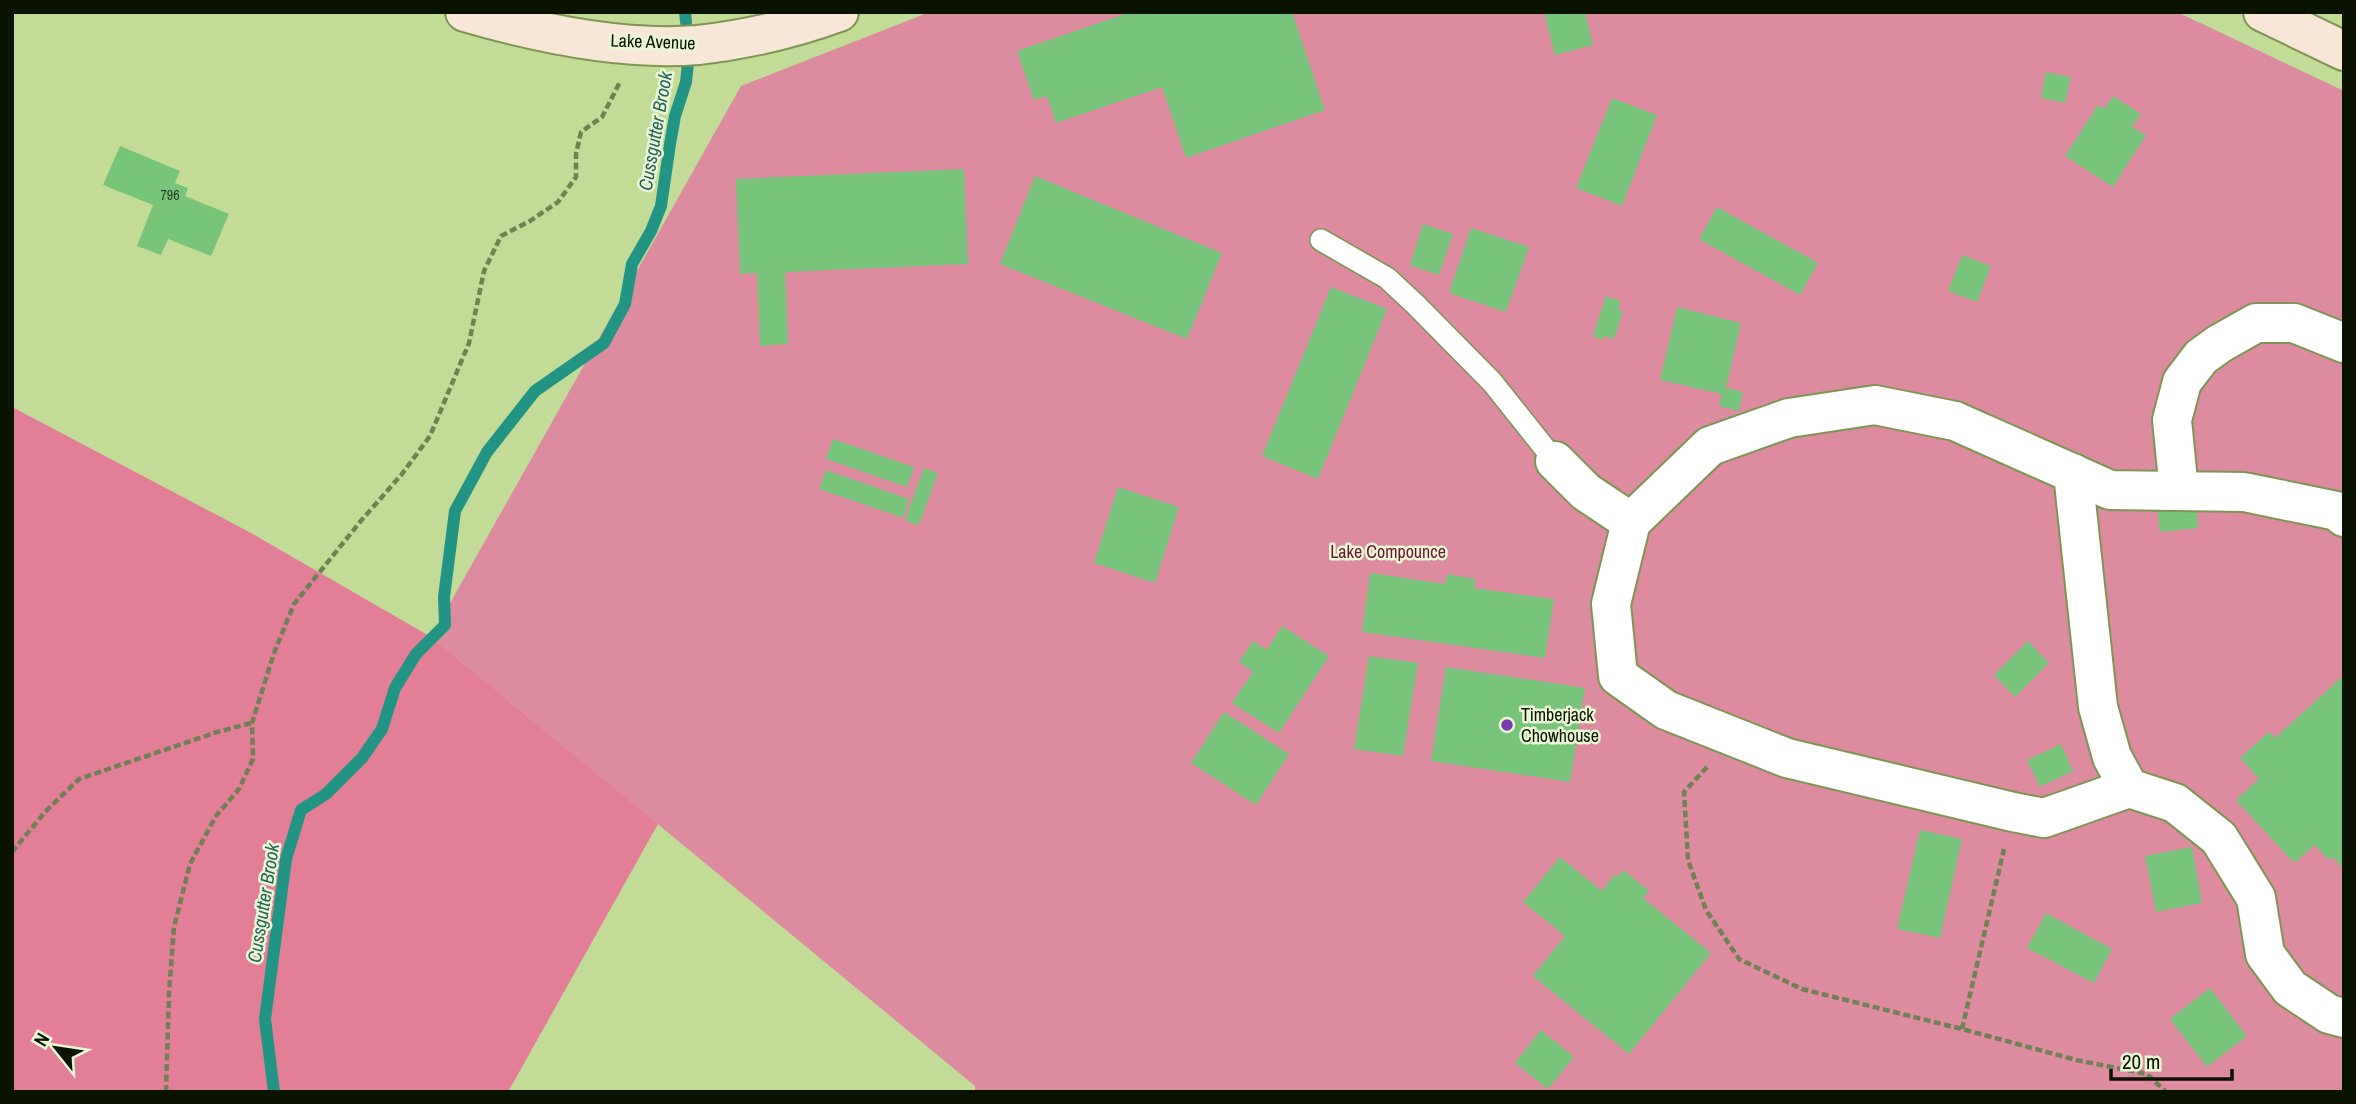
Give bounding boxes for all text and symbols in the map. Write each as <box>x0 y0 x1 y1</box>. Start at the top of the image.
street label: Lake Avenue <box>610 28 696 55</box>
water label: Cussgutter Brook <box>632 68 678 193</box>
house number: 796 <box>160 186 180 204</box>
park label: Lake Compounce <box>1330 539 1446 564</box>
place label: Timberjack Chowhouse <box>1521 702 1599 748</box>
marker: Timberjack Chowhouse <box>1499 717 1515 733</box>
water label: Cussgutter Brook <box>241 840 285 964</box>
north arrow <box>21 1013 91 1083</box>
text: N <box>27 1028 55 1051</box>
scale bar <box>2111 1038 2232 1082</box>
text: 20 m <box>2122 1047 2160 1076</box>

